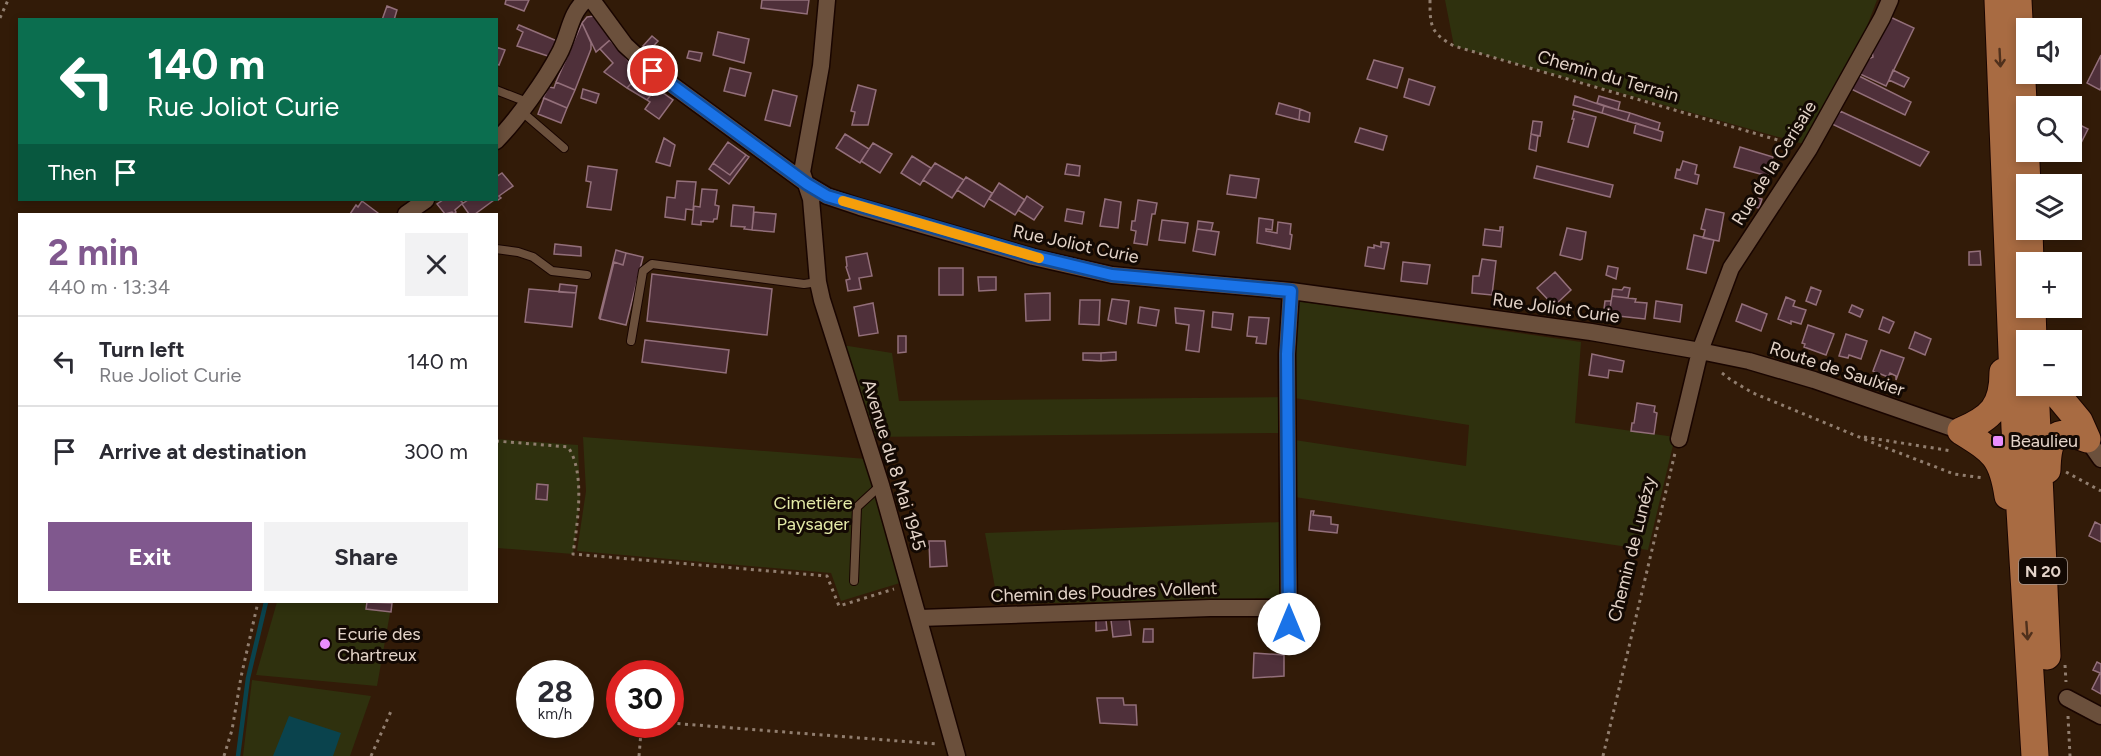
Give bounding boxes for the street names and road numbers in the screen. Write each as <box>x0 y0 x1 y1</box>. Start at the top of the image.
street label: Chemin du Terrain <box>1535 45 1681 107</box>
street label: Rue de la Cerisaie <box>1727 97 1821 229</box>
street label: Rue Joliot Curie <box>1011 220 1141 268</box>
street label: Rue Joliot Curie <box>1491 288 1621 328</box>
street label: Route de Saulxier <box>1767 337 1907 401</box>
street label: Avenue du 8 Mai 1945 <box>857 377 931 553</box>
street label: Chemin de Lunézy <box>1603 473 1661 624</box>
road number: N 20 <box>2019 558 2067 584</box>
street label: Chemin des Poudres Vollent <box>990 577 1218 607</box>

